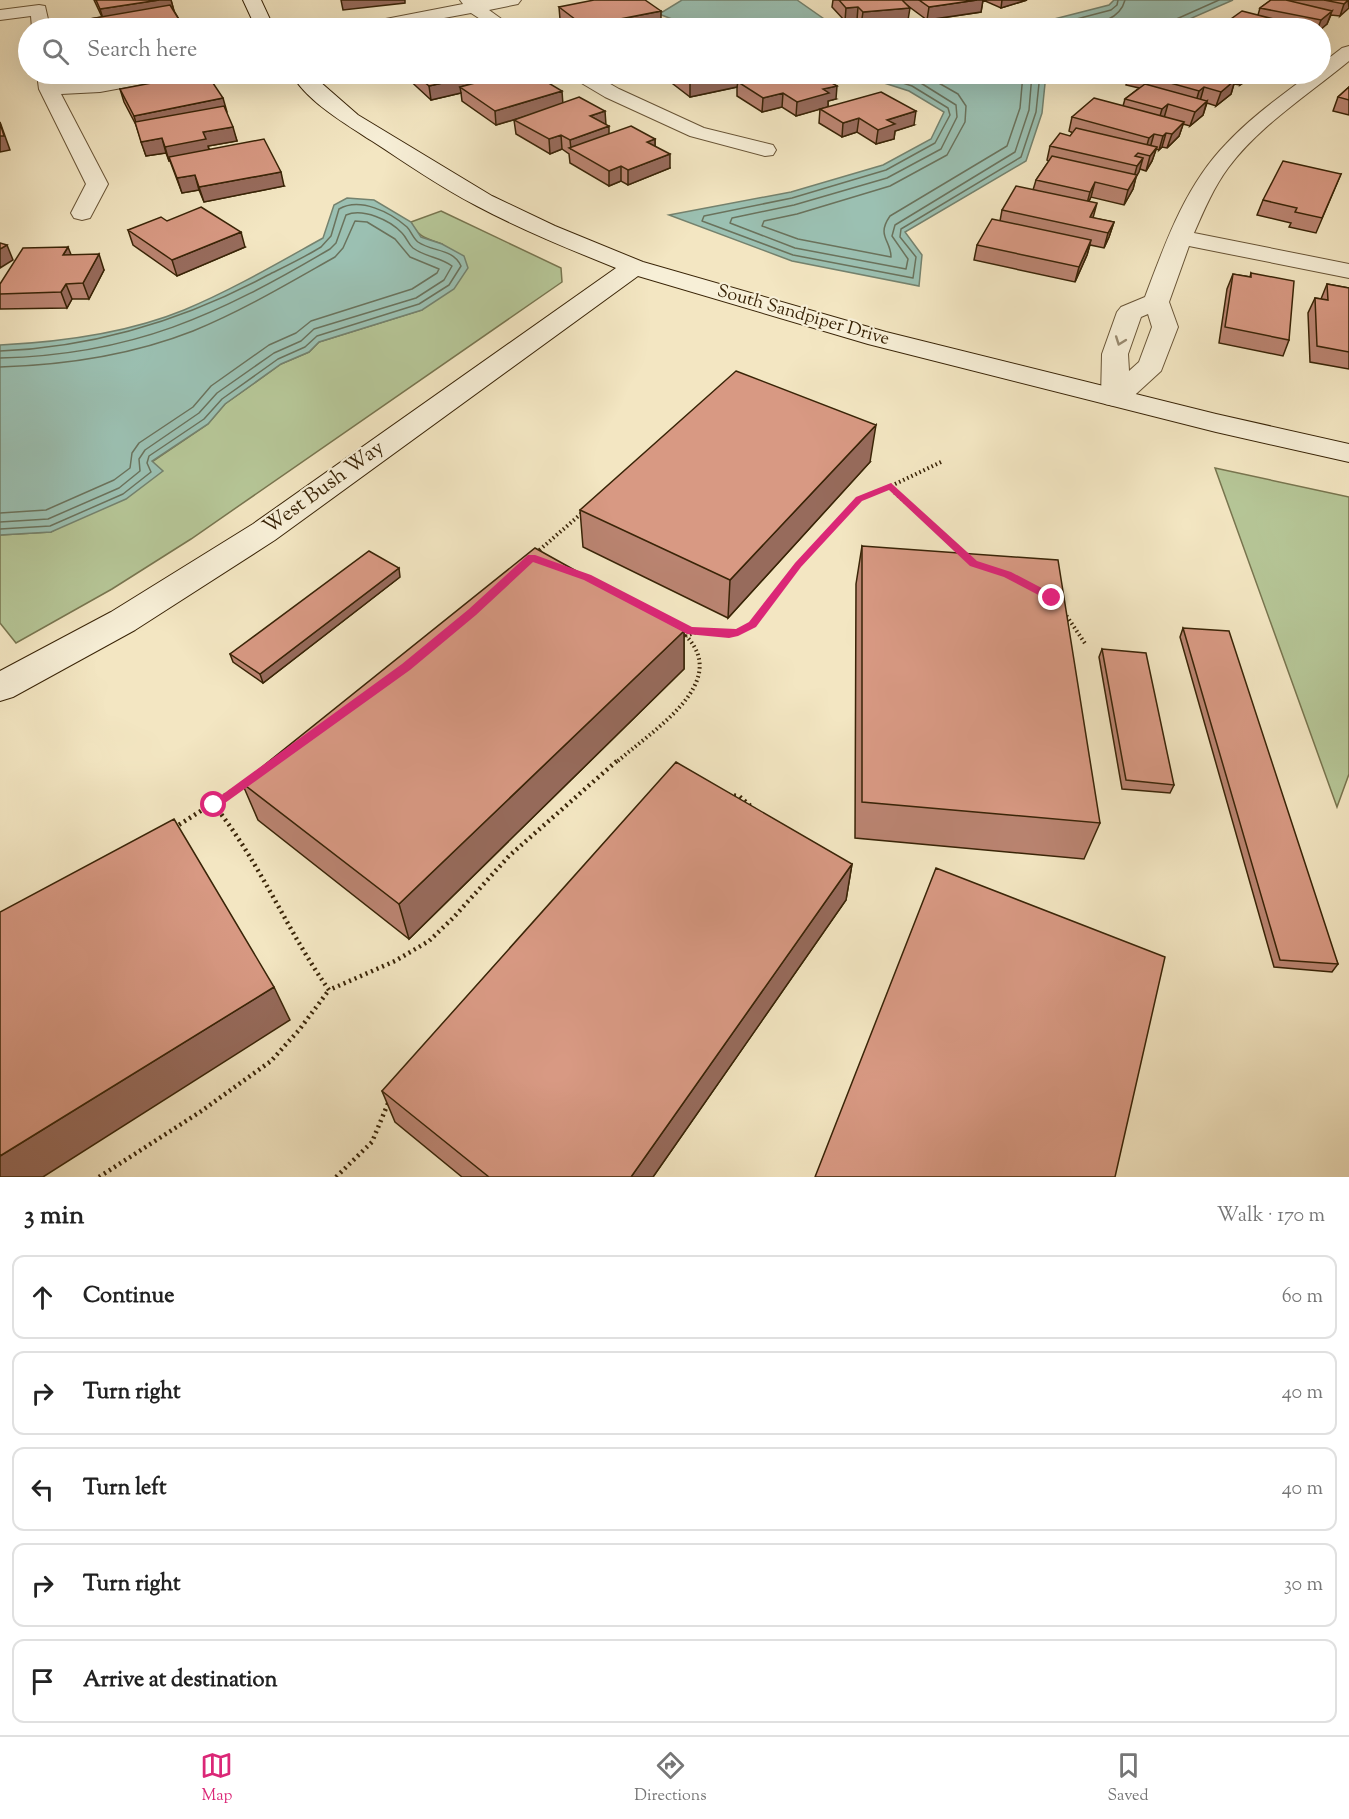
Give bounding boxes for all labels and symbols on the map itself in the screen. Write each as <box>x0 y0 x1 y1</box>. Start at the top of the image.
street label: South Sandpiper Drive <box>714 279 892 353</box>
one-way arrow <box>1114 335 1127 346</box>
street label: West Bush Way <box>257 433 391 542</box>
route end <box>1038 584 1064 610</box>
route start <box>200 791 226 817</box>

